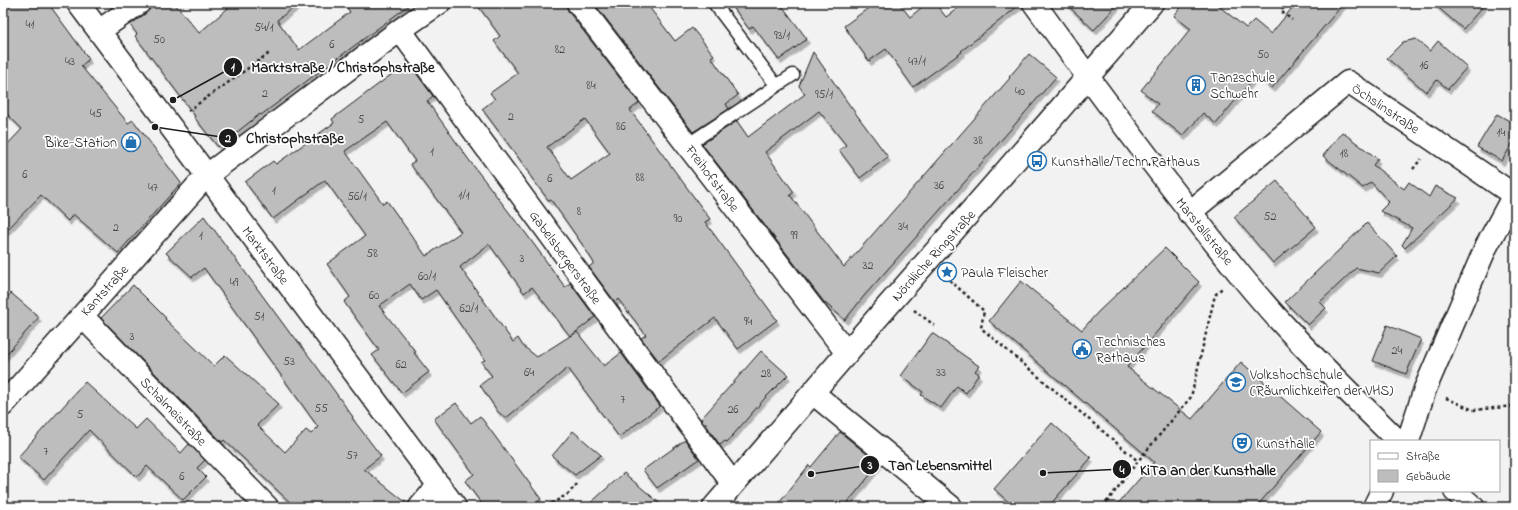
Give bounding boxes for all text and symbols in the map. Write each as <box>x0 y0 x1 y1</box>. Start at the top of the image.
house number: 41 <box>26 16 35 34</box>
house number: 54/1 <box>254 19 274 37</box>
house number: 93/1 <box>774 27 790 45</box>
house number: 50 <box>153 31 165 49</box>
house number: 6 <box>329 36 335 54</box>
house number: 82 <box>555 41 565 59</box>
house number: 50 <box>1257 46 1269 64</box>
house number: 43 <box>65 53 75 71</box>
house number: 47/1 <box>908 53 926 71</box>
callout: Marktstraße / Christophstraße <box>223 54 442 81</box>
text: Marktstraße / Christophstraße <box>251 57 436 79</box>
house number: 16 <box>1419 57 1429 75</box>
text: 1 <box>231 59 235 77</box>
place label: Tanzschule Schwehr <box>1210 68 1276 105</box>
building icon: Tanzschule Schwehr <box>1185 74 1207 96</box>
house number: 84 <box>586 77 596 95</box>
street label: Öchslinstraße <box>1347 79 1424 140</box>
house number: 40 <box>1015 83 1025 101</box>
house number: 2 <box>262 85 268 103</box>
house number: 95/1 <box>815 86 833 104</box>
house number: 45 <box>90 105 102 123</box>
house number: 2 <box>508 108 514 126</box>
house number: 5 <box>358 111 365 129</box>
house number: 86 <box>616 118 627 136</box>
callout: Christophstraße <box>218 124 352 151</box>
house number: 14 <box>1497 124 1505 142</box>
text: Christophstraße <box>246 128 345 150</box>
text: 2 <box>224 130 231 148</box>
shop icon: Bike-Station <box>120 131 142 153</box>
house number: 38 <box>973 132 983 150</box>
place label: Bike-Station <box>44 133 117 154</box>
street label: Freihofstraße <box>679 140 744 217</box>
house number: 1 <box>430 143 434 161</box>
house number: 18 <box>1340 145 1349 163</box>
bus stop icon: Kunsthalle/Techn.Rathaus <box>1026 150 1048 172</box>
place label: Kunsthalle/Techn.Rathaus <box>1051 152 1200 173</box>
house number: 6 <box>22 166 28 184</box>
house number: 88 <box>635 169 645 187</box>
house number: 6 <box>547 170 553 188</box>
house number: 36 <box>934 177 945 195</box>
house number: 47 <box>148 179 158 197</box>
house number: 1 <box>272 182 276 200</box>
house number: 1/1 <box>458 187 470 205</box>
house number: 56/1 <box>347 188 367 206</box>
street label: Marstallstraße <box>1170 194 1238 271</box>
house number: 8 <box>577 203 582 221</box>
street label: Nördliche Ringstraße <box>887 205 982 307</box>
street label: Gabelsbergerstraße <box>523 207 607 310</box>
house number: 52 <box>1264 208 1276 226</box>
house number: 90 <box>674 210 682 228</box>
house number: 34 <box>898 218 908 236</box>
house number: 2 <box>113 219 119 237</box>
street label: Marktstraße <box>236 222 294 290</box>
house number: 1 <box>199 227 203 245</box>
house number: 99 <box>790 227 798 245</box>
house number: 58 <box>366 245 378 263</box>
house number: 3 <box>520 250 525 268</box>
house number: 32 <box>863 257 873 275</box>
street label: Kantstraße <box>76 260 135 322</box>
place icon: Paula Fleischer <box>936 261 958 283</box>
place label: Paula Fleischer <box>961 263 1049 284</box>
house number: 60/1 <box>418 268 436 286</box>
house number: 49 <box>230 274 239 292</box>
house number: 60 <box>369 287 379 305</box>
house number: 62/1 <box>460 300 479 318</box>
house number: 51 <box>254 308 265 326</box>
house number: 94 <box>744 313 752 331</box>
house number: 3 <box>130 328 135 346</box>
place label: Technisches Rathaus <box>1096 332 1166 369</box>
public building icon: Technisches Rathaus <box>1071 338 1093 360</box>
house number: 24 <box>1392 342 1403 360</box>
house number: 53 <box>283 353 295 371</box>
house number: 62 <box>395 356 407 374</box>
house number: 64 <box>524 364 534 382</box>
house number: 33 <box>936 364 946 382</box>
house number: 28 <box>761 365 772 383</box>
place label: Volkshochschule (Räumlichkeiten der VHS) <box>1249 365 1393 402</box>
school or university icon: Volkshochschule (Räumlichkeiten der VHS) <box>1225 371 1247 393</box>
street label: Schalmeistraße <box>135 373 212 452</box>
house number: 7 <box>621 391 626 409</box>
house number: 55 <box>314 400 328 418</box>
house number: 26 <box>727 401 739 419</box>
house number: 5 <box>77 406 84 424</box>
theatre icon: Kunsthalle <box>1231 432 1253 454</box>
place label: Kunsthalle <box>1256 434 1315 455</box>
legend <box>1370 440 1500 492</box>
house number: 7 <box>44 443 49 461</box>
house number: 57 <box>346 447 358 465</box>
text: Straße <box>1406 448 1440 466</box>
callout: Tan Lebensmittel <box>860 451 1000 478</box>
text: Tan Lebensmittel <box>888 455 992 477</box>
callout: KiTa an der Kunsthalle <box>1112 456 1284 483</box>
text: 3 <box>867 457 873 475</box>
text: KiTa an der Kunsthalle <box>1140 460 1277 482</box>
text: 4 <box>1119 462 1125 480</box>
house number: 6 <box>179 468 185 486</box>
text: Gebäude <box>1406 468 1451 486</box>

